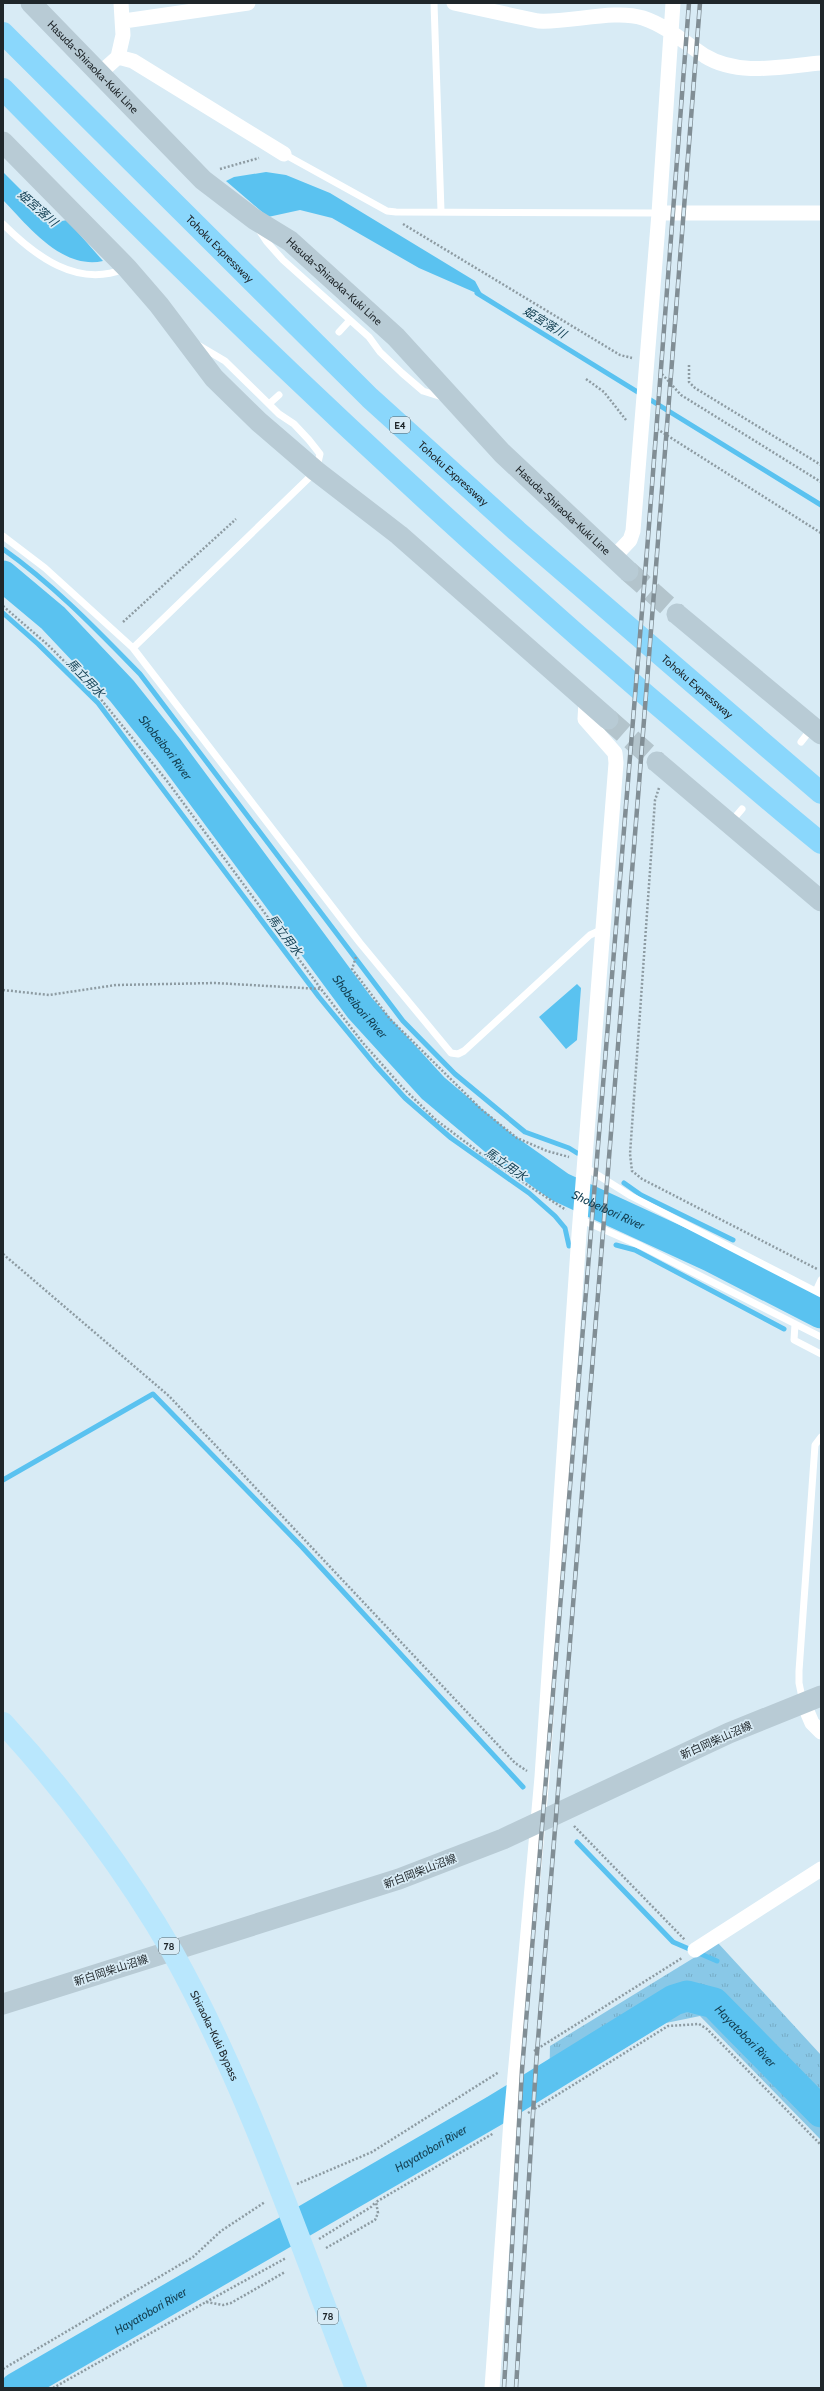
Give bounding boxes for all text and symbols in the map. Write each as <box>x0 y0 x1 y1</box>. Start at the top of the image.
street label: Hasuda-Shiraoka-Kuki Line <box>45 17 142 117</box>
water label: 姫宮落川 <box>15 187 63 231</box>
street label: Tohoku Expressway <box>183 212 257 286</box>
street label: Hasuda-Shiraoka-Kuki Line <box>283 234 385 328</box>
water label: 姫宮落川 <box>521 303 571 342</box>
road number: E4 <box>390 417 410 433</box>
street label: Tohoku Expressway <box>415 438 492 509</box>
street label: Hasuda-Shiraoka-Kuki Line <box>513 462 614 558</box>
street label: Tohoku Expressway <box>659 652 737 722</box>
water label: 馬立用水 <box>64 656 109 702</box>
water label: Shobeibori River <box>136 712 196 783</box>
water label: 馬立用水 <box>265 911 307 960</box>
water label: Shobeibori River <box>330 971 392 1042</box>
water label: 馬立用水 <box>482 1144 532 1185</box>
water label: Shobeibori River <box>570 1186 648 1233</box>
street label: 新白岡柴山沼線 <box>678 1718 754 1762</box>
street label: 新白岡柴山沼線 <box>382 1851 458 1891</box>
road number: 78 <box>159 1938 179 1954</box>
street label: 新白岡柴山沼線 <box>72 1951 150 1989</box>
street label: Shiraoka-Kuki Bypass <box>187 1988 242 2083</box>
water label: Hayatobori River <box>712 2001 781 2071</box>
water label: Hayatobori River <box>392 2120 470 2175</box>
water label: Hayatobori River <box>111 2283 190 2337</box>
road number: 78 <box>318 2308 338 2324</box>

